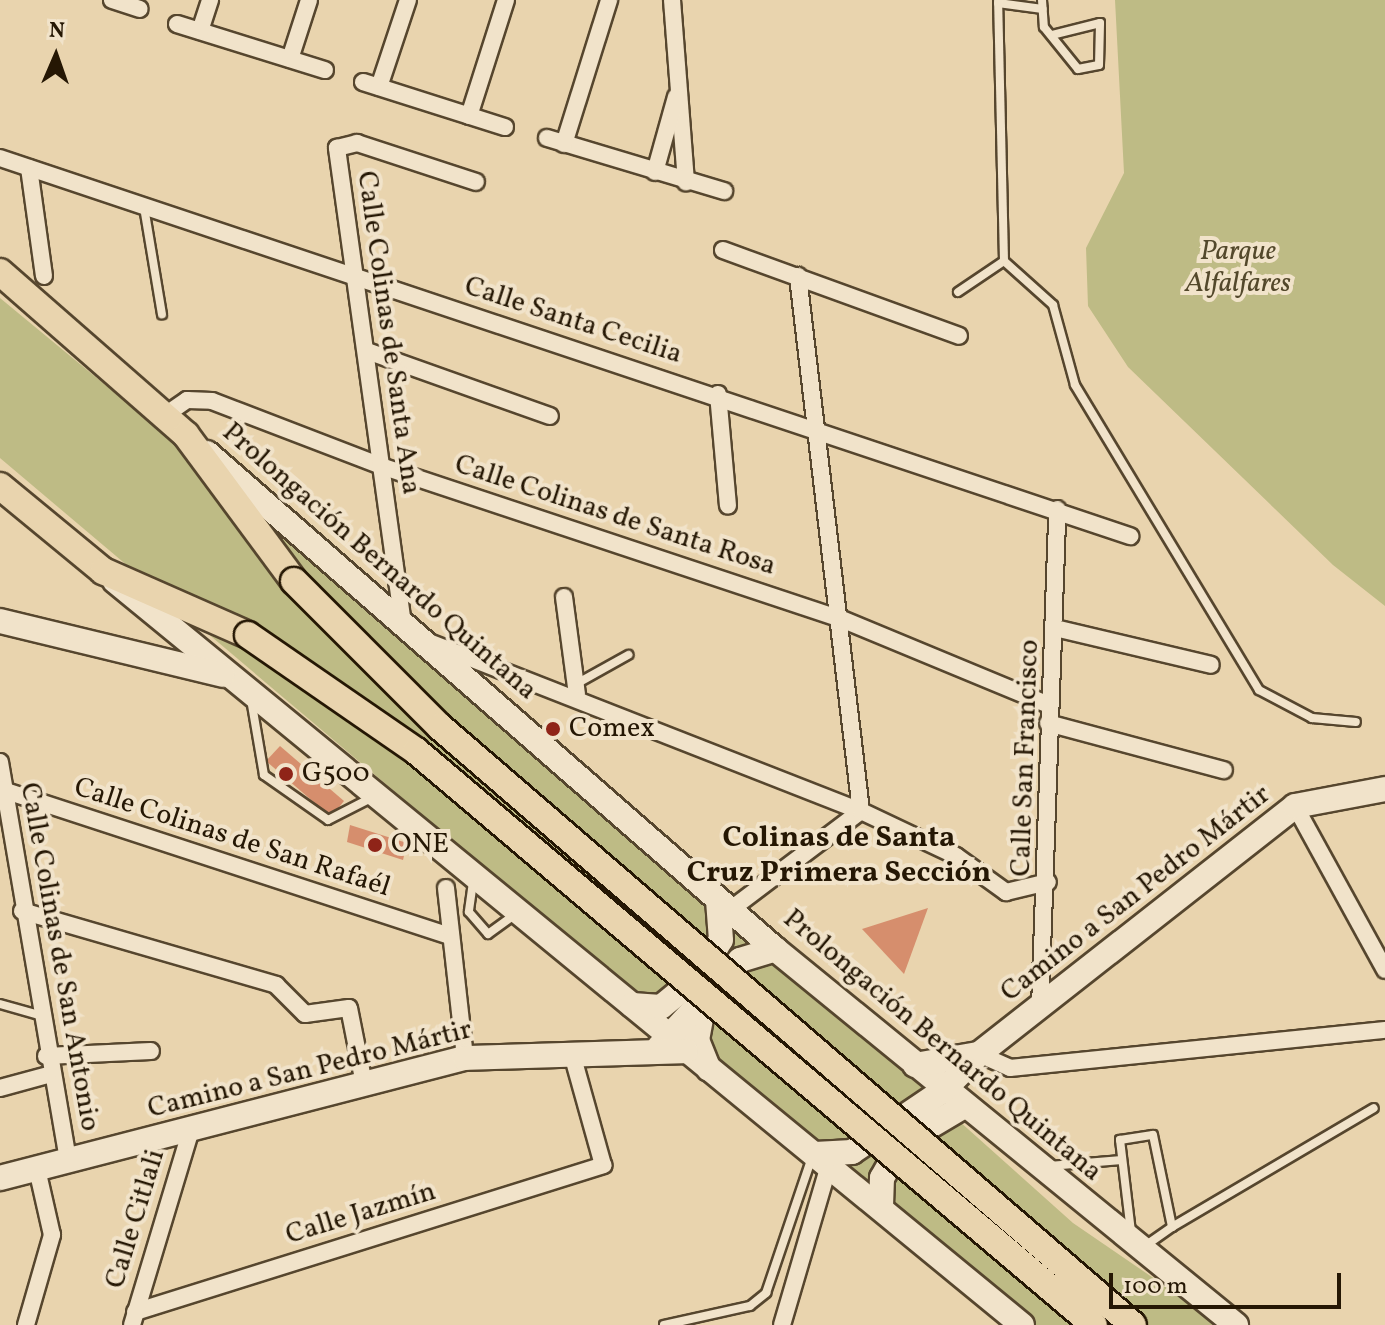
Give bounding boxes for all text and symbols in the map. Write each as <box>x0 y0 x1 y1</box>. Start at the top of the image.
north arrow <box>16 16 96 96</box>
text: N <box>48 16 65 47</box>
street label: Calle Colinas de Santa Ana <box>349 169 427 497</box>
park label: Parque Alfalfares <box>1185 235 1291 301</box>
street label: Calle Santa Cecilia <box>460 270 686 372</box>
street label: Prolongación Bernardo Quintana <box>215 416 543 708</box>
street label: Calle Colinas de Santa Rosa <box>450 448 780 584</box>
street label: Calle San Francisco <box>1005 639 1047 877</box>
place label: Comex <box>569 712 655 746</box>
marker: Comex <box>544 720 562 738</box>
place label: G500 <box>302 757 370 791</box>
marker: G500 <box>277 765 295 783</box>
street label: Calle Colinas de San Rafaél <box>70 771 394 905</box>
street label: Camino a San Pedro Mártir <box>995 778 1277 1010</box>
street label: Calle Colinas de San Antonio <box>12 780 106 1134</box>
district label: Colinas de Santa Cruz Primera Sección <box>687 820 991 890</box>
place label: ONE <box>391 828 449 862</box>
marker: ONE <box>366 836 384 854</box>
street label: Prolongación Bernardo Quintana <box>776 903 1108 1189</box>
street label: Camino a San Pedro Mártir <box>145 1013 475 1127</box>
street label: Calle Citlali <box>99 1145 173 1293</box>
street label: Calle Jazmín <box>282 1175 440 1253</box>
scale bar <box>1113 1257 1345 1307</box>
text: 100 m <box>1123 1270 1188 1304</box>

